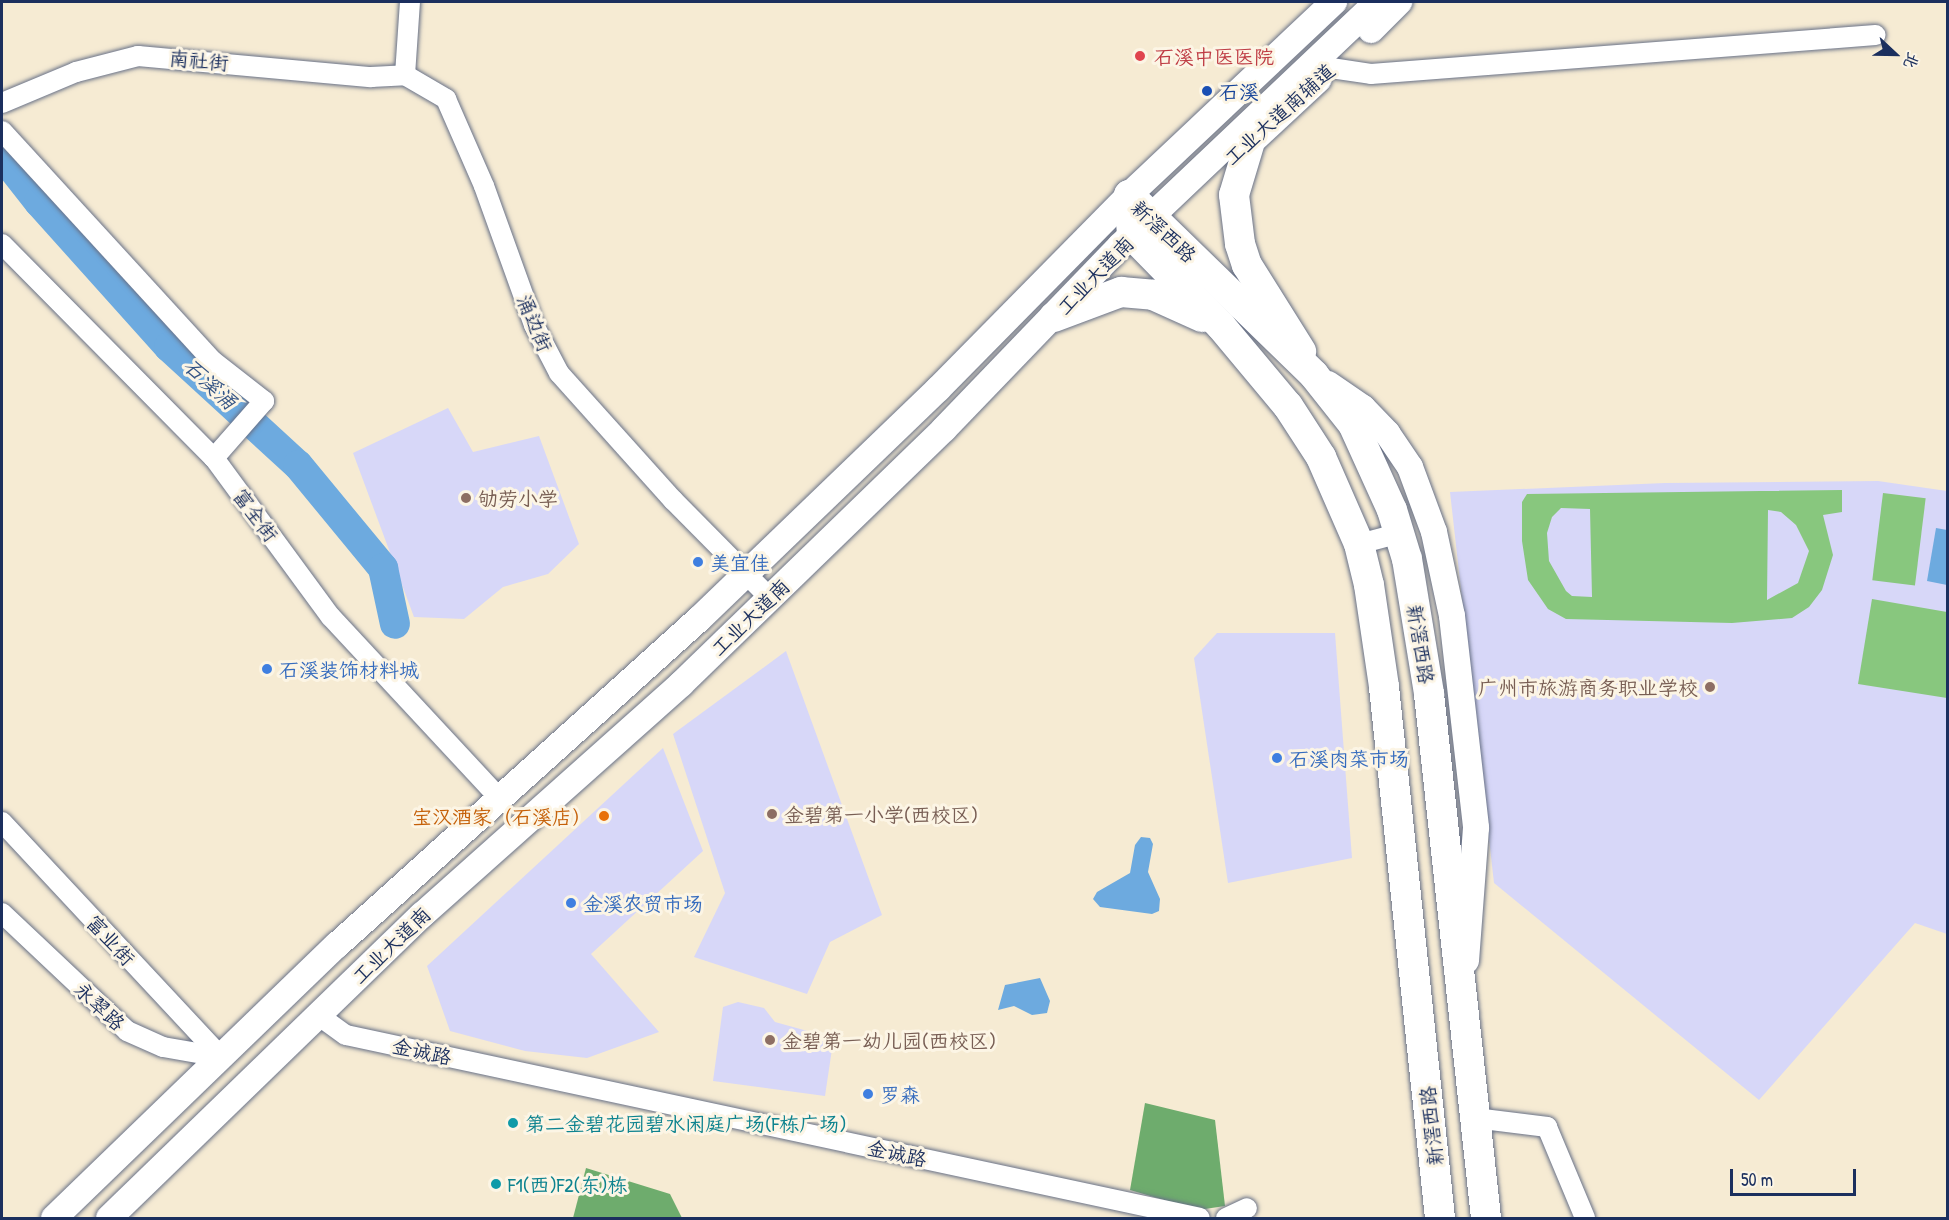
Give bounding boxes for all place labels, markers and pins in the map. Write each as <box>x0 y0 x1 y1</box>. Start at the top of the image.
place label: 石溪中医医院 <box>1154 44 1274 68</box>
marker: 石溪中医医院 <box>1131 47 1149 65</box>
place label: 石溪 <box>1219 79 1259 103</box>
marker: 石溪 <box>1200 84 1214 98</box>
place label: 劬劳小学 <box>478 486 558 510</box>
marker: 劬劳小学 <box>459 491 473 505</box>
place label: 美宜佳 <box>710 550 770 574</box>
marker: 美宜佳 <box>691 555 705 569</box>
place label: 石溪装饰材料城 <box>279 657 419 681</box>
marker: 石溪装饰材料城 <box>260 662 274 676</box>
place label: 广州市旅游商务职业学校 <box>1478 675 1698 699</box>
marker: 广州市旅游商务职业学校 <box>1703 680 1717 694</box>
place label: 石溪肉菜市场 <box>1289 746 1409 770</box>
marker: 石溪肉菜市场 <box>1270 751 1284 765</box>
place label: 金碧第一小学(西校区) <box>784 802 978 826</box>
place label: 宝汉酒家（石溪店） <box>412 804 592 828</box>
marker: 金碧第一小学(西校区) <box>765 807 779 821</box>
marker: 宝汉酒家（石溪店） <box>597 809 611 823</box>
place label: 金溪农贸市场 <box>583 891 703 915</box>
marker: 金溪农贸市场 <box>564 896 578 910</box>
place label: 金碧第一幼儿园(西校区) <box>782 1028 996 1052</box>
marker: 金碧第一幼儿园(西校区) <box>763 1033 777 1047</box>
place label: 罗森 <box>880 1082 920 1106</box>
marker: 罗森 <box>861 1087 875 1101</box>
place label: 第二金碧花园碧水闲庭广场(F栋广场) <box>525 1111 846 1135</box>
marker: 第二金碧花园碧水闲庭广场(F栋广场) <box>506 1116 520 1130</box>
place label: F1(西)F2(东)栋 <box>508 1172 628 1196</box>
marker: F1(西)F2(东)栋 <box>489 1177 503 1191</box>

